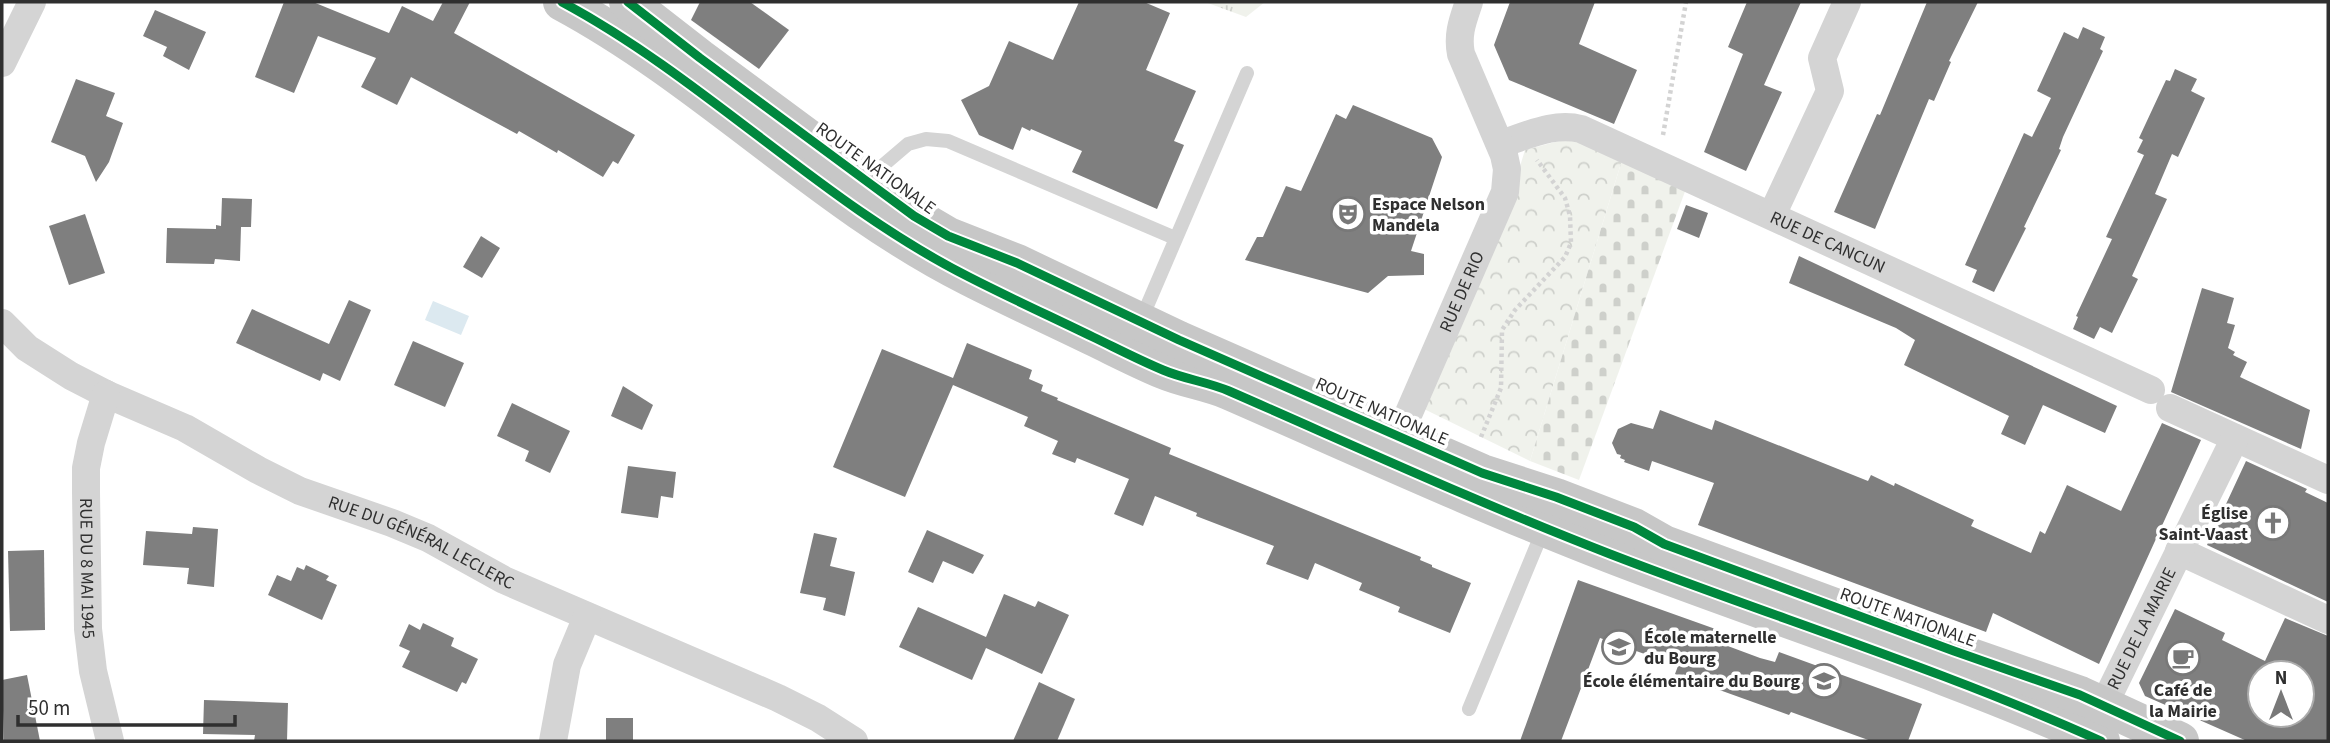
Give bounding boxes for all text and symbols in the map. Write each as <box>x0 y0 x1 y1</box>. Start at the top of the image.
street label: ROUTE NATIONALE <box>811 116 941 221</box>
place label: Espace Nelson Mandela <box>1372 192 1485 238</box>
theatre icon: Espace Nelson Mandela <box>1329 195 1367 233</box>
street label: RUE DE CANCUN <box>1766 205 1889 280</box>
street label: RUE DE RIO <box>1433 247 1491 336</box>
street label: ROUTE NATIONALE <box>1311 371 1452 452</box>
street label: RUE DU GÉNÉRAL LECLERC <box>325 490 518 596</box>
street label: RUE DU 8 MAI 1945 <box>73 498 101 640</box>
place label: Église Saint-Vaast <box>2159 501 2248 547</box>
church icon: Église Saint-Vaast <box>2254 504 2292 542</box>
street label: RUE DE LA MAIRIE <box>2101 563 2182 694</box>
street label: ROUTE NATIONALE <box>1836 581 1979 654</box>
place label: École maternelle du Bourg <box>1644 625 1777 671</box>
school or university icon: École maternelle du Bourg <box>1600 628 1638 666</box>
cafe icon: Café de la Mairie <box>2164 639 2202 677</box>
north arrow <box>2246 659 2316 729</box>
school or university icon: École élémentaire du Bourg <box>1805 662 1843 700</box>
text: N <box>2275 665 2287 692</box>
place label: École élémentaire du Bourg <box>1583 669 1800 694</box>
place label: Café de la Mairie <box>2149 678 2217 724</box>
scale bar <box>18 684 234 728</box>
text: 50 m <box>28 693 70 723</box>

